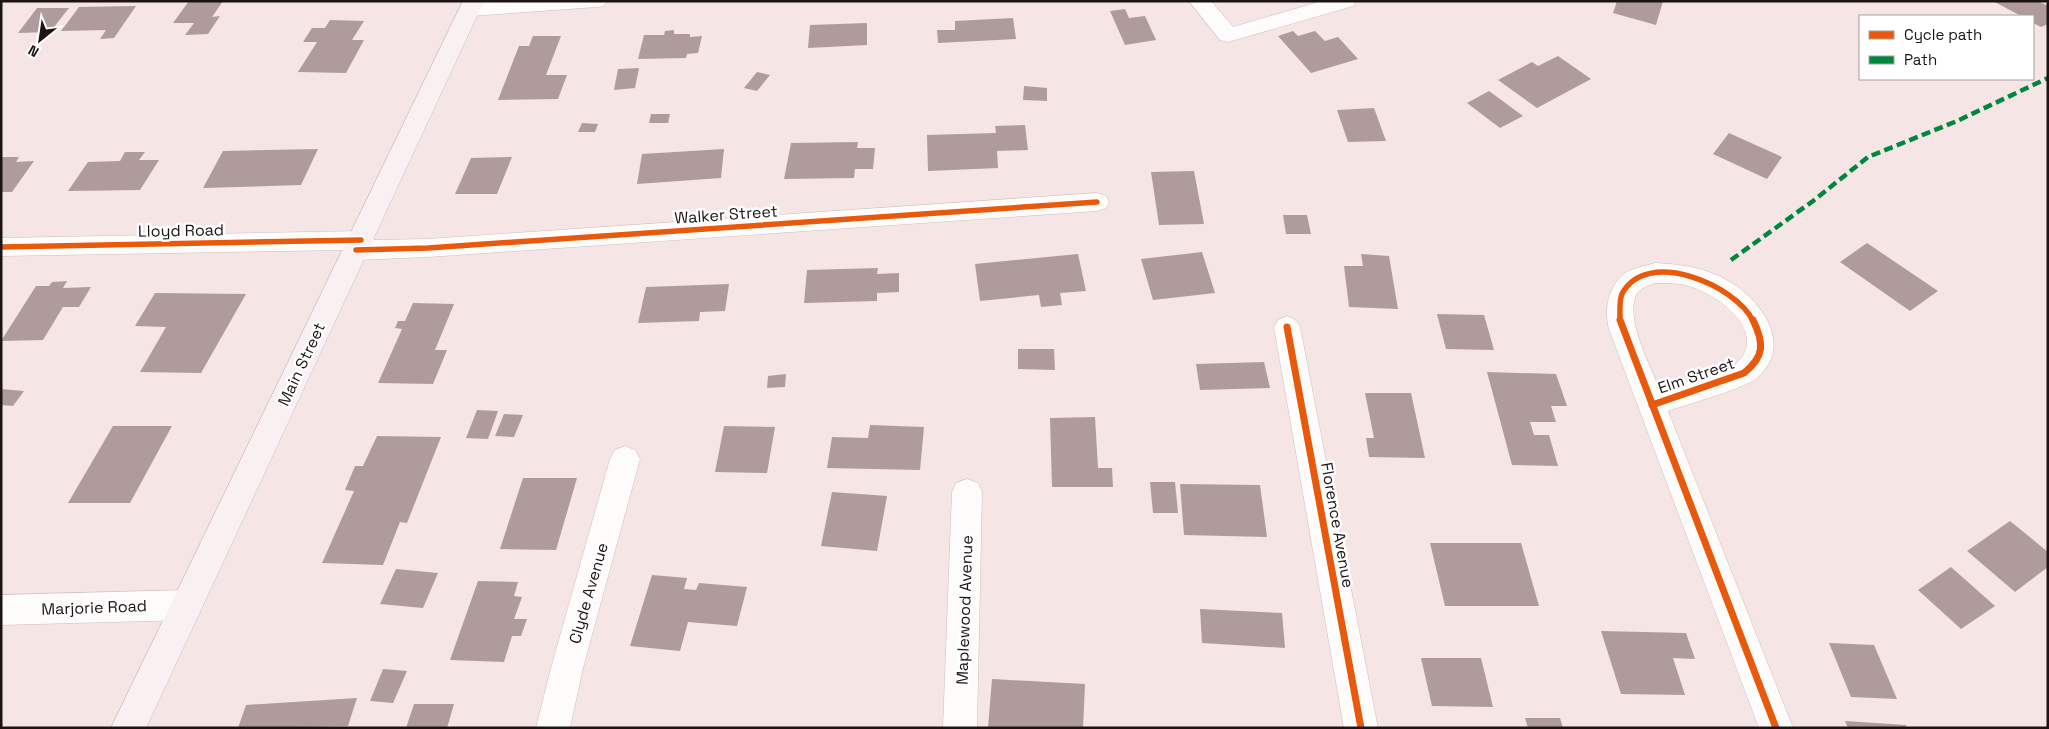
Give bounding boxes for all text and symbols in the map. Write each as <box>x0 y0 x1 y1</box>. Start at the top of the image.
north arrow <box>15 15 65 65</box>
legend <box>1859 15 2034 80</box>
text: Cycle path <box>1904 25 1982 44</box>
text: N <box>25 41 42 61</box>
text: Path <box>1904 50 1937 69</box>
street label: Walker Street <box>674 200 778 229</box>
street label: Lloyd Road <box>138 219 224 242</box>
street label: Main Street <box>273 319 330 409</box>
street label: Elm Street <box>1655 353 1737 398</box>
street label: Florence Avenue <box>1316 461 1359 589</box>
street label: Maplewood Avenue <box>951 535 978 685</box>
street label: Clyde Avenue <box>564 540 613 646</box>
street label: Marjorie Road <box>41 595 147 620</box>

